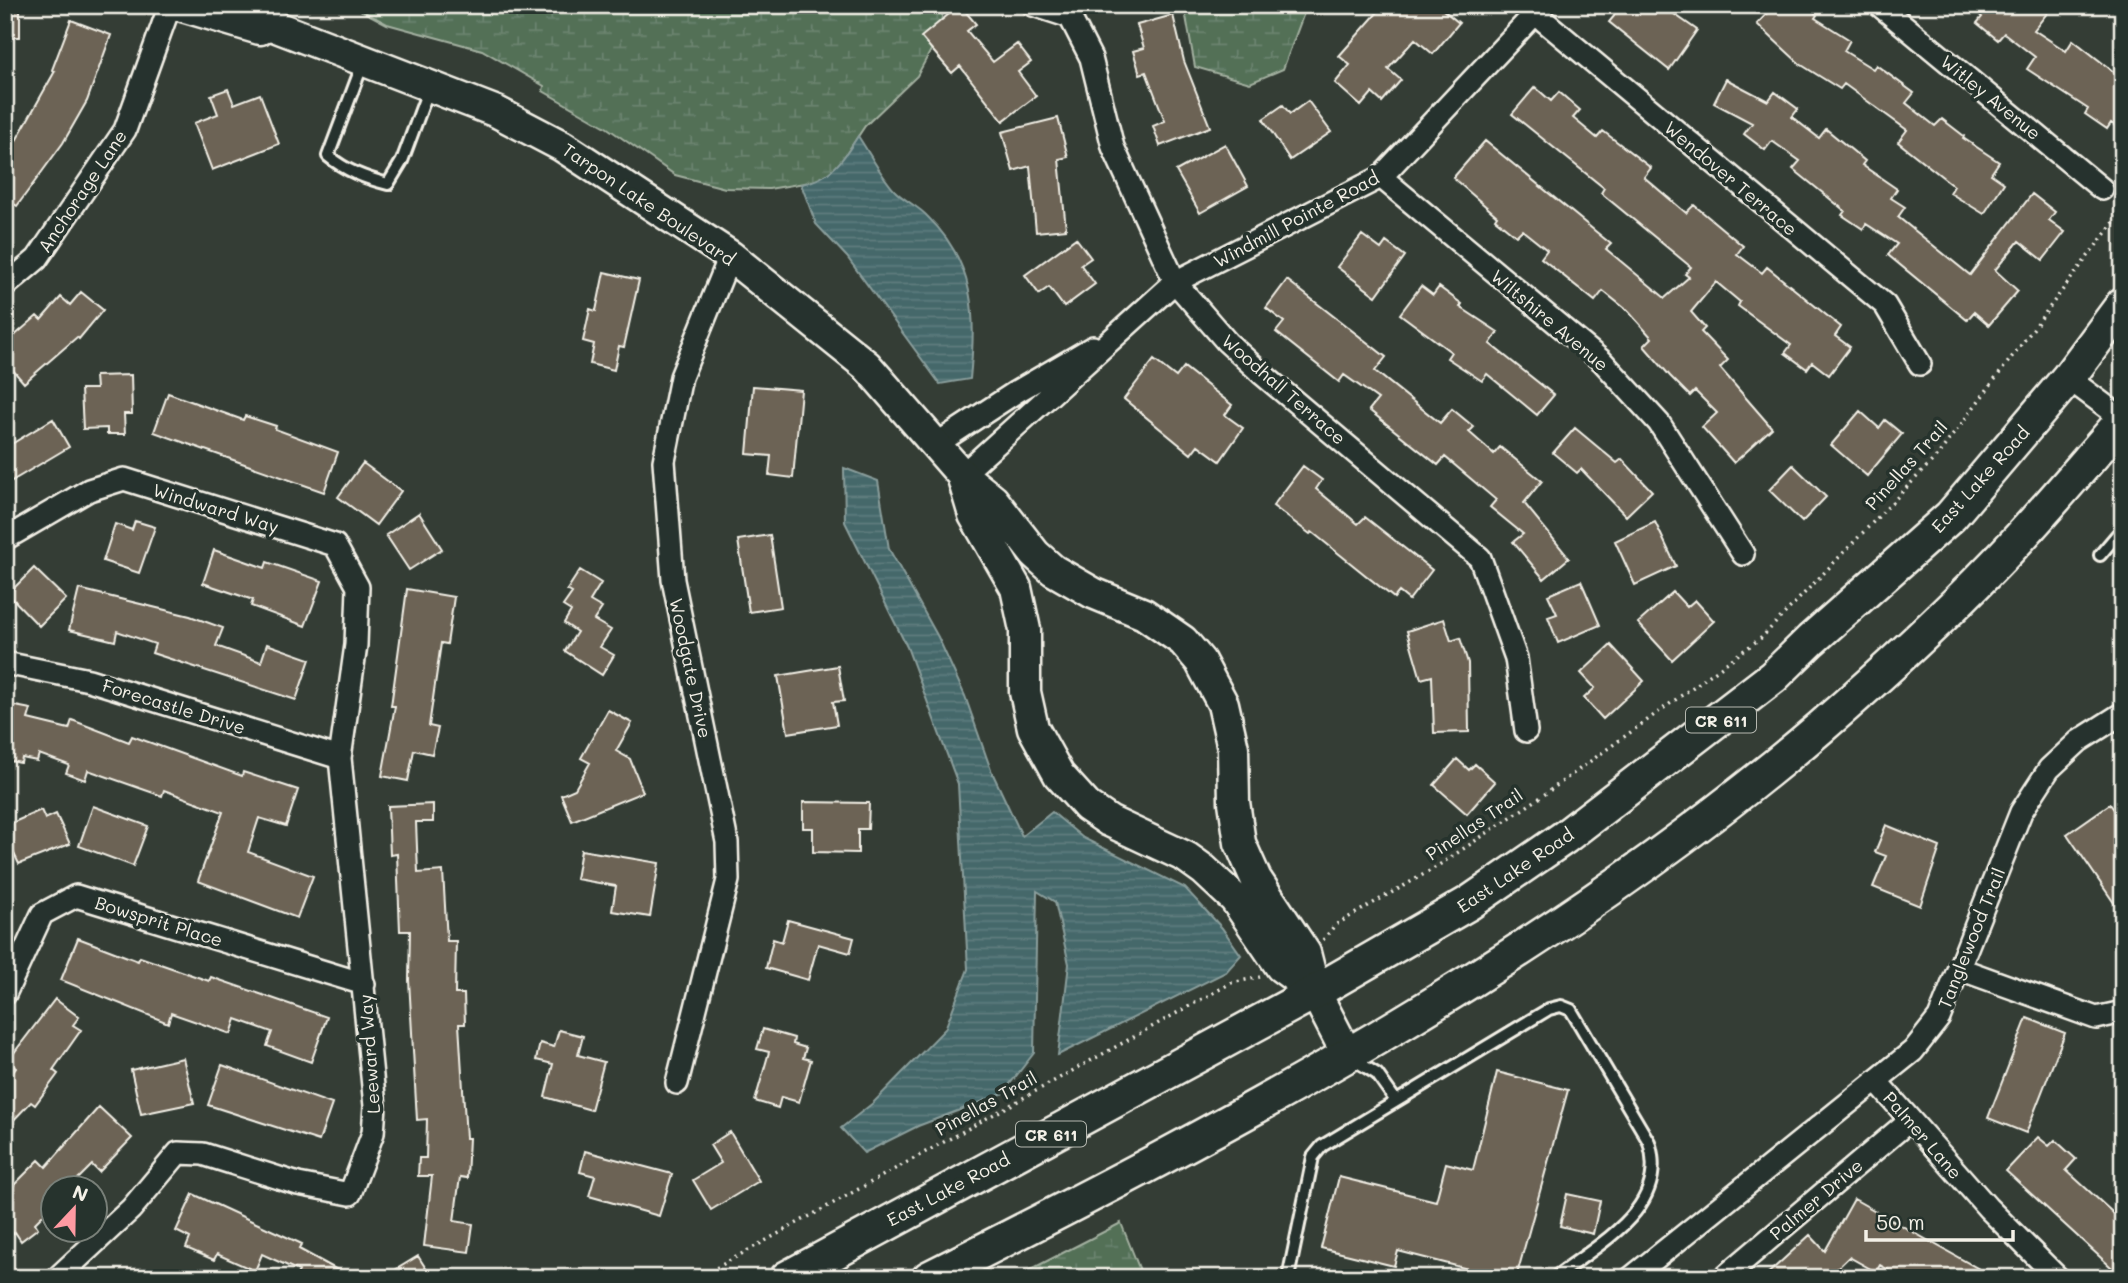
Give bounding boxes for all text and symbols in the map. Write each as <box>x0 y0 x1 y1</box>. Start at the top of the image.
street label: Witley Avenue <box>1936 49 2046 145</box>
street label: Wendover Terrace <box>1659 115 1803 241</box>
street label: Anchorage Lane <box>32 125 132 257</box>
street label: Tarpon Lake Boulevard <box>558 137 740 271</box>
street label: Windmill Pointe Road <box>1209 165 1383 273</box>
street label: Wiltshire Avenue <box>1486 264 1614 376</box>
street label: Woodhall Terrace <box>1217 328 1351 450</box>
street label: Pinellas Trail <box>1859 415 1953 515</box>
street label: East Lake Road <box>1926 420 2034 538</box>
street label: Windward Way <box>150 477 282 539</box>
street label: Woodgate Drive <box>664 596 718 740</box>
street label: Forecastle Drive <box>100 673 248 739</box>
road number: CR 611 <box>1686 708 1756 733</box>
street label: Pinellas Trail <box>1421 783 1527 865</box>
street label: East Lake Road <box>1452 822 1578 918</box>
street label: Tanglewood Trail <box>1932 864 2010 1012</box>
street label: Bowsprit Place <box>92 890 226 952</box>
street label: Leeward Way <box>353 994 385 1114</box>
street label: Pinellas Trail <box>931 1065 1041 1141</box>
street label: Palmer Lane <box>1878 1086 1968 1184</box>
road number: CR 611 <box>1016 1122 1086 1146</box>
street label: East Lake Road <box>882 1146 1014 1232</box>
street label: Palmer Drive <box>1764 1153 1868 1245</box>
north arrow <box>38 1174 108 1244</box>
text: N <box>69 1178 92 1207</box>
scale bar <box>1866 1199 2012 1243</box>
text: 50 m <box>1876 1208 1925 1235</box>

